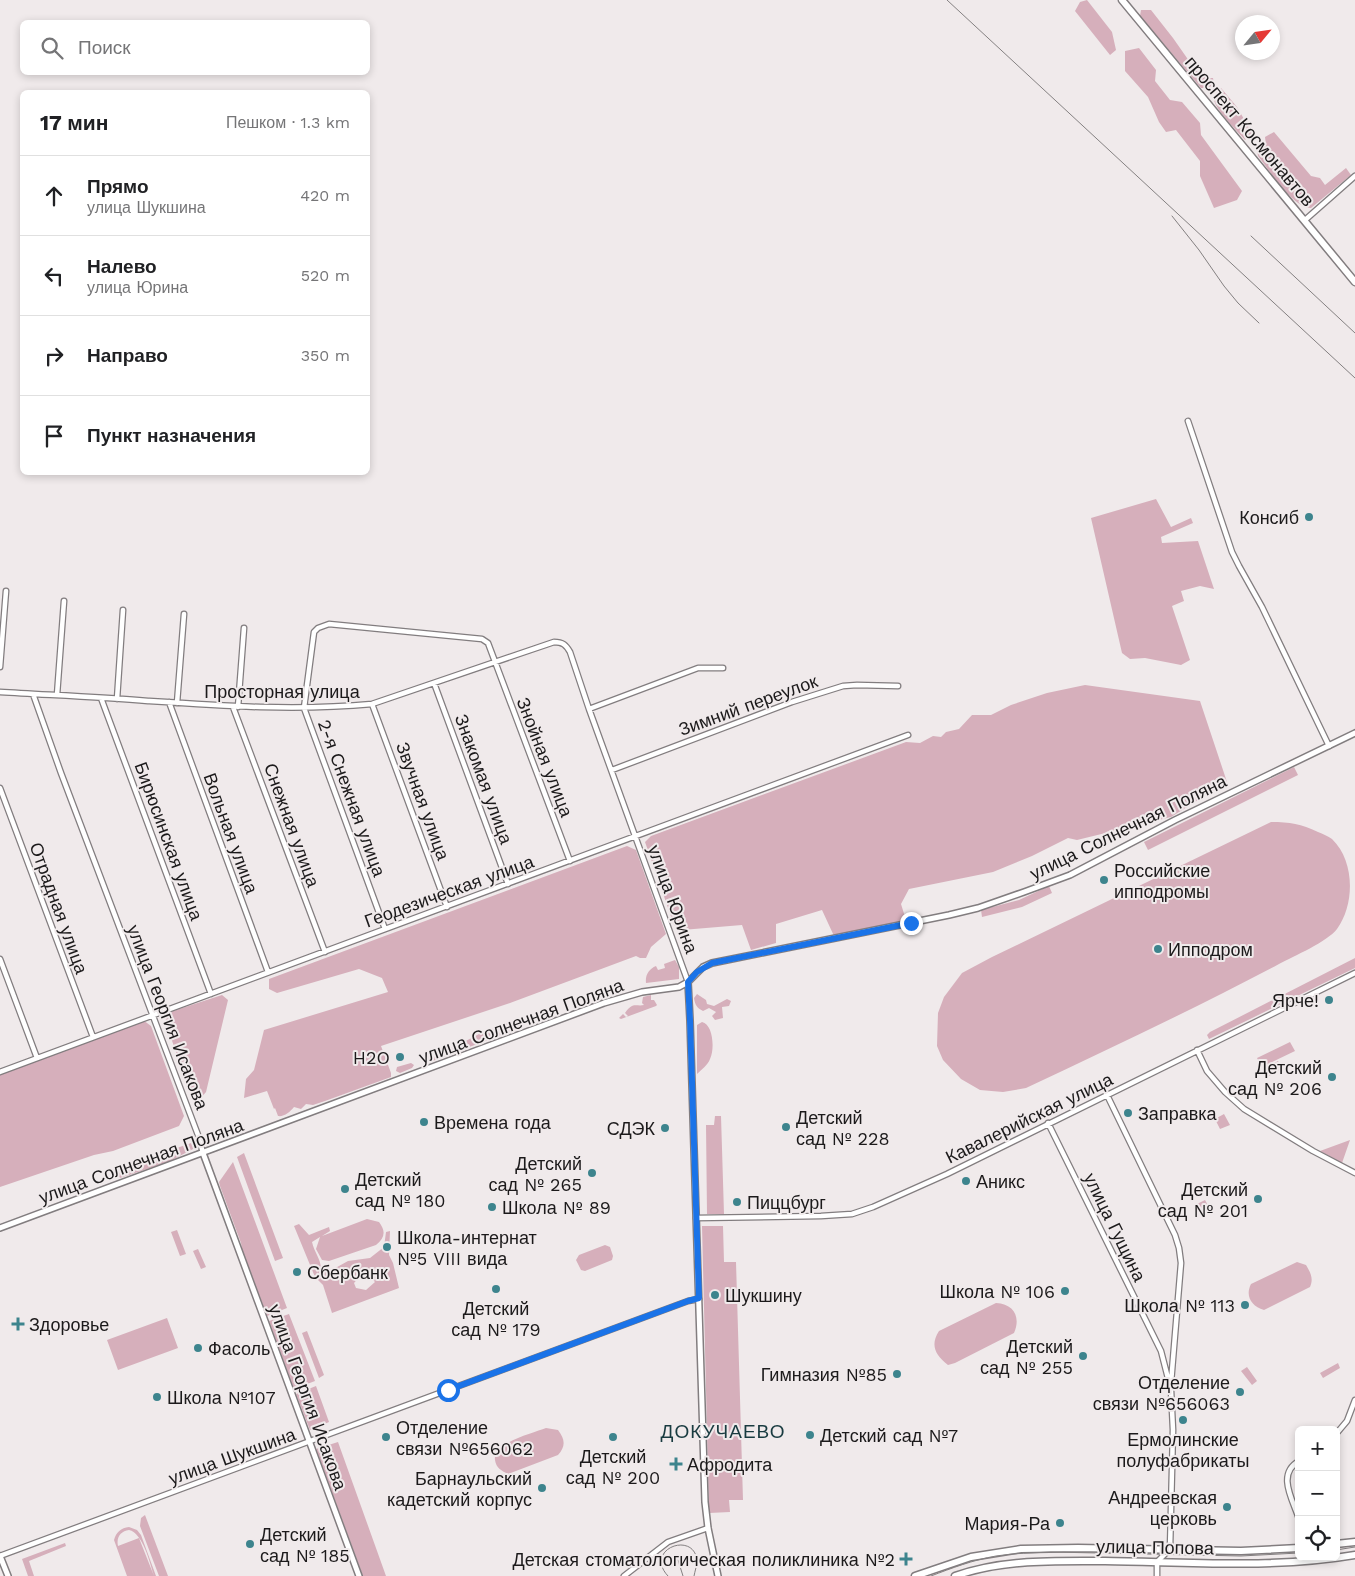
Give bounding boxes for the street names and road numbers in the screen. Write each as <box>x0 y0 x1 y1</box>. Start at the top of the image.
street label: проспект Космонавтов <box>1181 52 1319 210</box>
street label: Зимний переулок <box>676 670 820 740</box>
street label: Просторная улица <box>204 681 361 702</box>
street label: Знойная улица <box>513 694 578 821</box>
street label: Знакомая улица <box>451 711 518 848</box>
street label: 2-я Снежная улица <box>314 717 390 880</box>
street label: Звучная улица <box>392 739 454 864</box>
street label: Бирюсинская улица <box>131 759 208 924</box>
street label: Снежная улица <box>260 760 324 891</box>
street label: Вольная улица <box>199 770 263 897</box>
street label: улица Солнечная Поляна <box>1026 770 1231 884</box>
street label: Отрадная улица <box>26 840 93 977</box>
street label: улица Юрина <box>644 842 703 957</box>
street label: Геодезическая улица <box>361 850 537 931</box>
street label: улица Георгия Исакова <box>123 922 213 1113</box>
street label: улица Солнечная Поляна <box>416 974 627 1068</box>
street label: Кавалерийская улица <box>942 1068 1117 1168</box>
street label: улица Солнечная Поляна <box>36 1114 247 1208</box>
street label: улица Гущина <box>1080 1169 1151 1286</box>
street label: улица Георгия Исакова <box>265 1301 352 1494</box>
street label: улица Шукшина <box>166 1423 299 1489</box>
street label: улица Попова <box>1096 1535 1215 1559</box>

